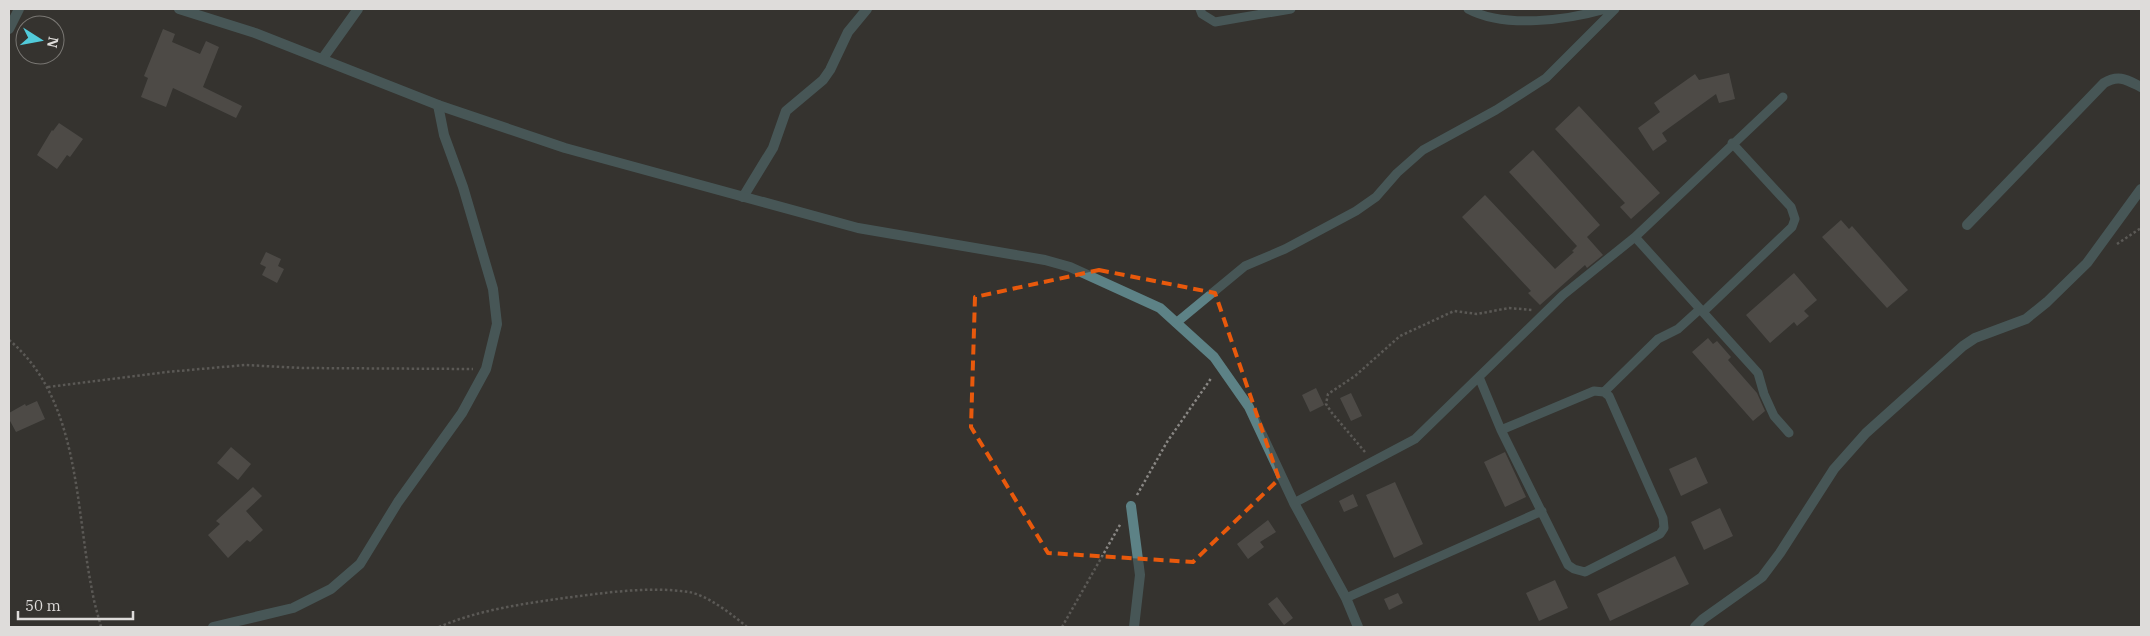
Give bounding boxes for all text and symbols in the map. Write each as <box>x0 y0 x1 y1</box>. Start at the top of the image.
north arrow <box>15 15 65 65</box>
text: N <box>43 35 63 50</box>
scale bar <box>18 588 132 620</box>
text: 50 m <box>25 596 61 615</box>

